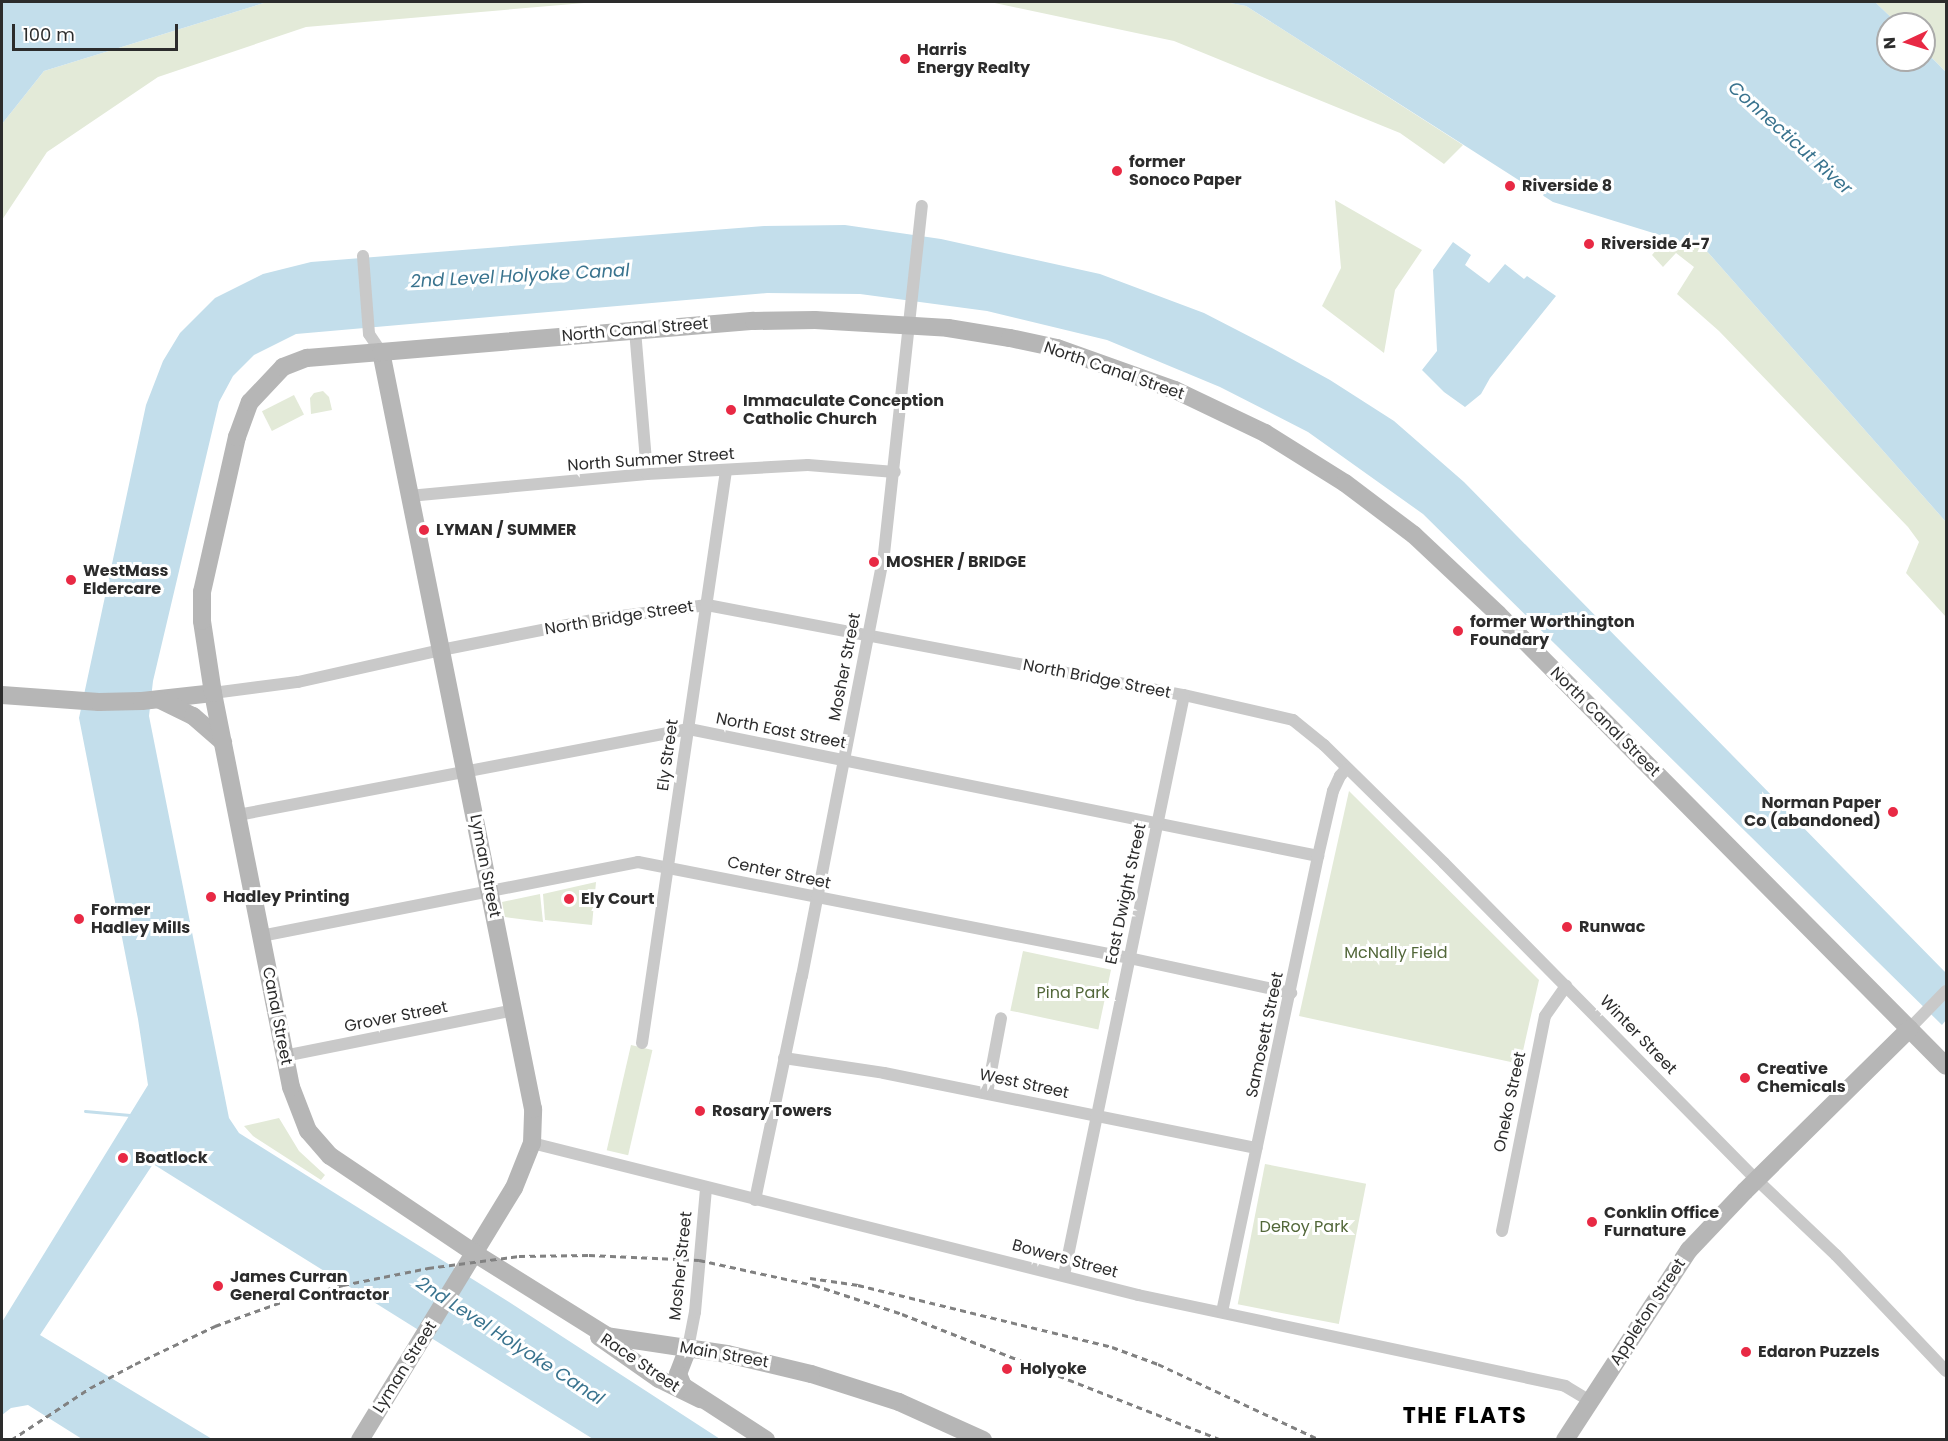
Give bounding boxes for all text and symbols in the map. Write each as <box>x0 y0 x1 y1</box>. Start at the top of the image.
scale bar <box>15 12 182 50</box>
north arrow <box>1876 12 1936 72</box>
text: 100 m <box>23 22 75 47</box>
text: N <box>1878 36 1901 50</box>
place label: Harris Energy Realty <box>917 40 1030 78</box>
marker: Harris Energy Realty <box>898 52 912 66</box>
water label: Connecticut River <box>1724 77 1856 199</box>
place label: former Sonoco Paper <box>1129 152 1242 190</box>
marker: former Sonoco Paper <box>1110 164 1124 178</box>
place label: Riverside 8 <box>1522 176 1612 196</box>
marker: Riverside 8 <box>1503 179 1517 193</box>
place label: Riverside 4-7 <box>1601 234 1709 254</box>
marker: Riverside 4-7 <box>1582 237 1596 251</box>
water label: 2nd Level Holyoke Canal <box>410 259 630 293</box>
street label: North Canal Street <box>561 314 709 346</box>
street label: North Canal Street <box>1041 338 1187 404</box>
place label: Immaculate Conception Catholic Church <box>743 391 944 429</box>
marker: Immaculate Conception Catholic Church <box>724 403 738 417</box>
street label: North Summer Street <box>567 445 735 475</box>
place label: LYMAN / SUMMER <box>436 520 576 540</box>
marker: LYMAN / SUMMER <box>417 523 431 537</box>
place label: MOSHER / BRIDGE <box>886 552 1026 572</box>
marker: MOSHER / BRIDGE <box>867 555 881 569</box>
place label: WestMass Eldercare <box>83 561 169 599</box>
marker: WestMass Eldercare <box>64 573 78 587</box>
street label: North Bridge Street <box>543 597 695 639</box>
street label: Mosher Street <box>825 611 865 723</box>
place label: former Worthington Foundary <box>1470 612 1635 650</box>
marker: former Worthington Foundary <box>1451 624 1465 638</box>
street label: North Bridge Street <box>1021 655 1173 703</box>
street label: North Canal Street <box>1546 663 1664 781</box>
street label: North East Street <box>714 709 848 753</box>
street label: Ely Street <box>653 718 683 792</box>
place label: Norman Paper Co (abandoned) <box>1744 793 1881 831</box>
marker: Norman Paper Co (abandoned) <box>1886 805 1900 819</box>
street label: Lyman Street <box>466 813 504 919</box>
street label: East Dwight Street <box>1102 822 1150 966</box>
street label: Center Street <box>725 853 833 893</box>
place label: Hadley Printing <box>223 887 350 907</box>
place label: Ely Court <box>581 889 654 909</box>
marker: Hadley Printing <box>204 890 218 904</box>
marker: Ely Court <box>562 892 576 906</box>
place label: Former Hadley Mills <box>91 900 190 938</box>
marker: Former Hadley Mills <box>72 912 86 926</box>
place label: Runwac <box>1579 917 1645 937</box>
marker: Runwac <box>1560 920 1574 934</box>
park label: McNally Field <box>1344 943 1448 963</box>
street label: Canal Street <box>258 965 296 1067</box>
street label: Samosett Street <box>1242 970 1288 1100</box>
park label: Pina Park <box>1037 983 1109 1003</box>
street label: Winter Street <box>1595 991 1681 1079</box>
street label: Grover Street <box>343 998 449 1036</box>
street label: Oneko Street <box>1490 1050 1530 1154</box>
place label: Creative Chemicals <box>1757 1059 1846 1097</box>
street label: West Street <box>978 1065 1070 1103</box>
marker: Creative Chemicals <box>1738 1071 1752 1085</box>
place label: Rosary Towers <box>712 1101 832 1121</box>
marker: Rosary Towers <box>693 1104 707 1118</box>
place label: Boatlock <box>135 1148 208 1168</box>
marker: Boatlock <box>116 1151 130 1165</box>
place label: Conklin Office Furnature <box>1604 1203 1719 1241</box>
street label: Mosher Street <box>666 1210 696 1322</box>
marker: Conklin Office Furnature <box>1585 1215 1599 1229</box>
park label: DeRoy Park <box>1260 1217 1348 1237</box>
street label: Bowers Street <box>1010 1236 1120 1282</box>
street label: Appleton Street <box>1606 1255 1690 1369</box>
place label: James Curran General Contractor <box>230 1267 389 1305</box>
water label: 2nd Level Holyoke Canal <box>412 1272 608 1410</box>
marker: James Curran General Contractor <box>211 1279 225 1293</box>
street label: Lyman Street <box>369 1318 441 1416</box>
street label: Race Street <box>597 1330 683 1396</box>
street label: Main Street <box>678 1338 770 1372</box>
place label: Edaron Puzzels <box>1758 1342 1880 1362</box>
marker: Edaron Puzzels <box>1739 1345 1753 1359</box>
place label: Holyoke <box>1020 1359 1087 1379</box>
marker: Holyoke <box>998 1360 1016 1378</box>
district label: THE FLATS <box>1403 1403 1527 1429</box>

